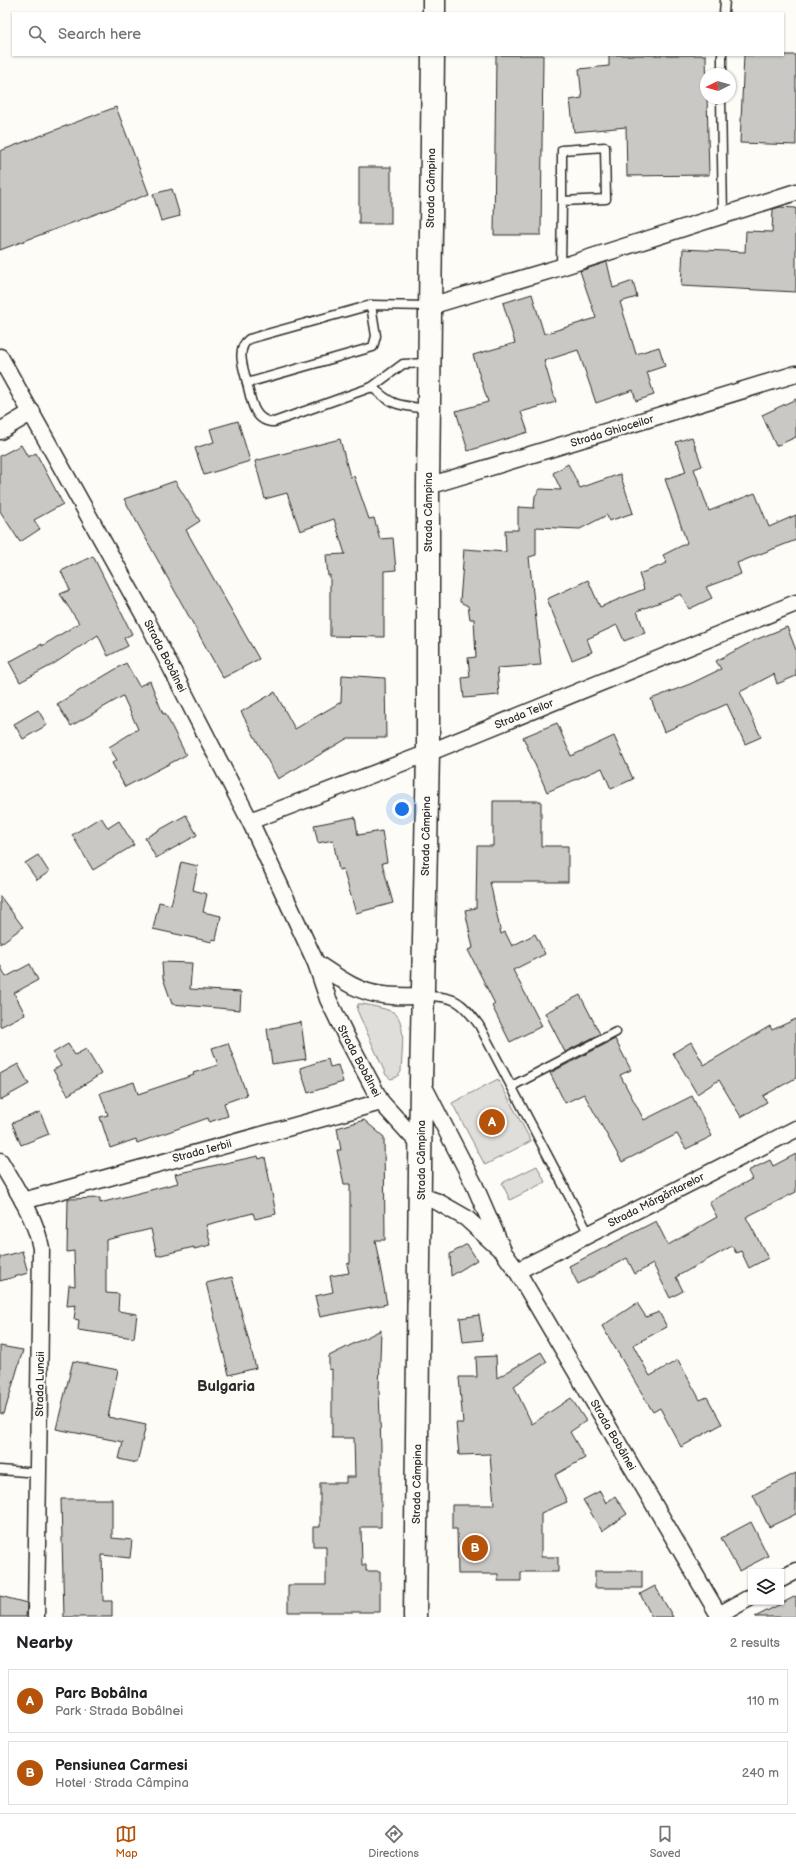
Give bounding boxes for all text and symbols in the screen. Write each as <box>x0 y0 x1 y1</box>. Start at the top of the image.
search box <box>12 12 784 56</box>
icon: search <box>26 23 48 45</box>
text: Search here <box>58 25 141 44</box>
north arrow <box>700 68 736 104</box>
street label: Strada Câmpina <box>424 148 438 228</box>
street label: Strada Ghioceilor <box>569 412 656 450</box>
street label: Strada Câmpina <box>422 472 435 552</box>
street label: Strada Bobâlnei <box>141 618 189 694</box>
street label: Strada Teilor <box>493 696 556 732</box>
street label: Strada Câmpina <box>419 796 433 876</box>
your location <box>392 799 412 819</box>
street label: Strada Bobâlnei <box>335 1023 383 1099</box>
pin: A <box>479 1107 505 1137</box>
street label: Strada Câmpina <box>415 1120 428 1200</box>
street label: Strada Ierbii <box>171 1137 233 1165</box>
street label: Strada Mărgăritarelor <box>606 1170 707 1230</box>
street label: Strada Luncii <box>33 1351 47 1417</box>
district label: Bulgaria <box>197 1377 255 1396</box>
street label: Strada Bobâlnei <box>588 1397 638 1473</box>
street label: Strada Câmpina <box>410 1444 424 1524</box>
pin: B <box>462 1533 488 1563</box>
map controls <box>748 1569 784 1605</box>
button: layers <box>748 1569 784 1605</box>
text: Nearby <box>16 1633 73 1653</box>
text: 2 results <box>730 1635 780 1651</box>
text: Parc Bobâlna <box>55 1684 148 1703</box>
text: A <box>26 1693 34 1709</box>
text: 110 m <box>747 1693 779 1709</box>
text: Park · Strada Bobâlnei <box>55 1703 183 1719</box>
text: Pensiunea Carmesi <box>55 1756 188 1775</box>
text: B <box>25 1765 35 1781</box>
text: 240 m <box>742 1765 779 1781</box>
text: Hotel · Strada Câmpina <box>55 1775 189 1791</box>
tab: Map <box>115 1823 138 1860</box>
tab: Directions <box>368 1823 419 1860</box>
tab: Saved <box>650 1823 681 1860</box>

